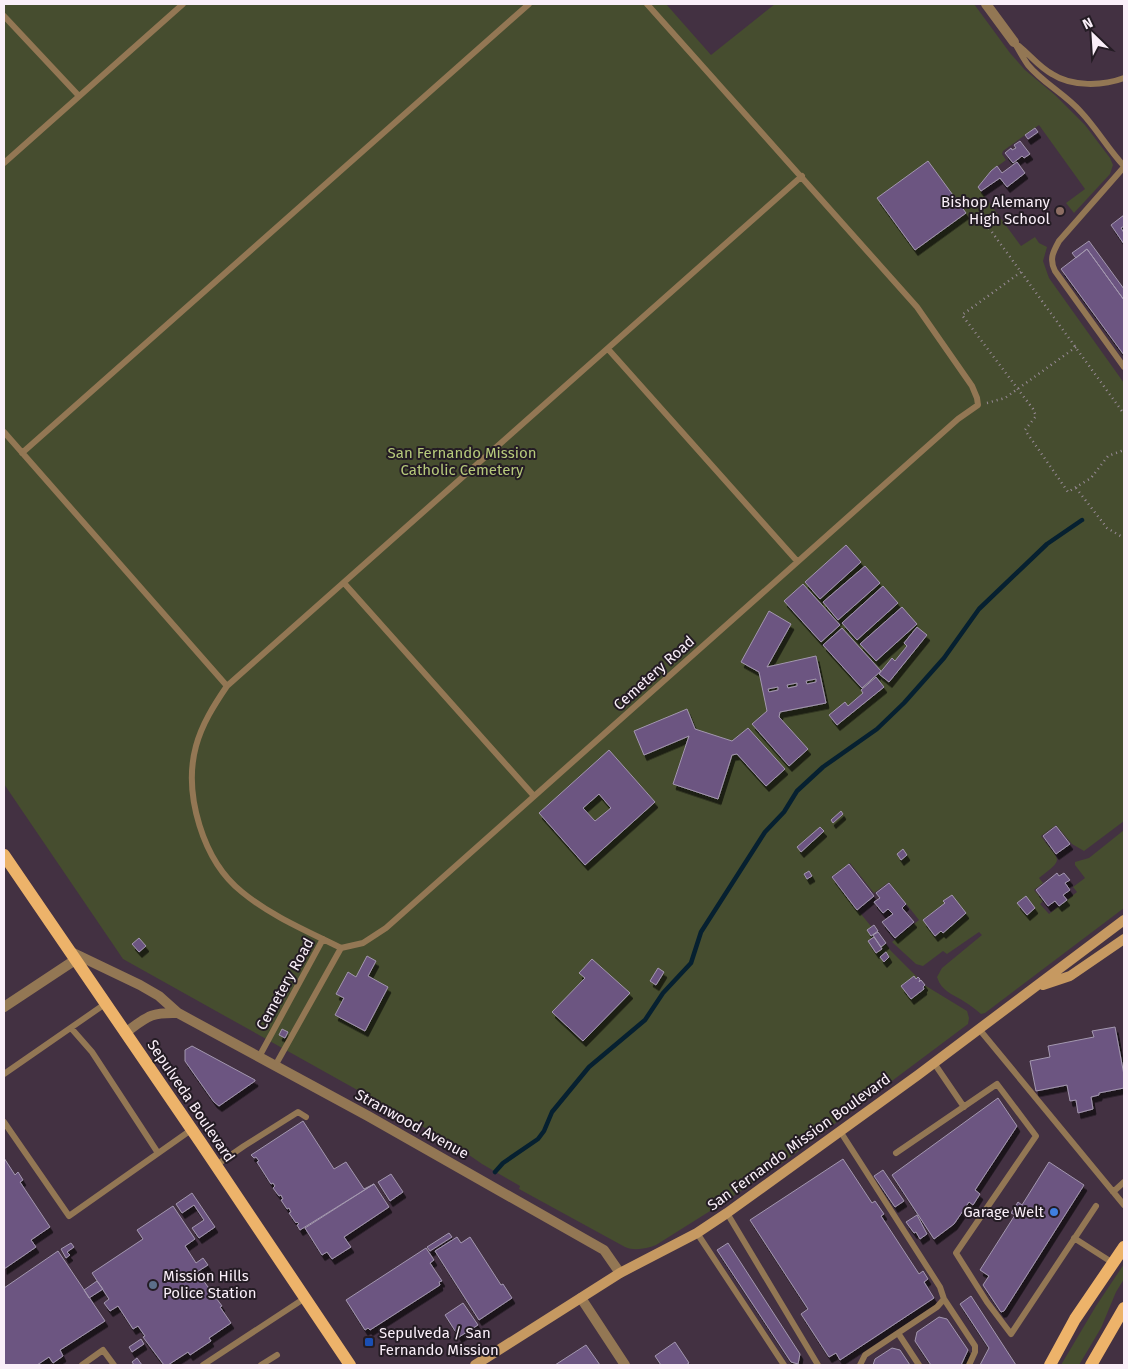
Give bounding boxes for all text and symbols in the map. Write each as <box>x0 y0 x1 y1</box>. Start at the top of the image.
north arrow <box>1068 10 1118 60</box>
text: N <box>1080 14 1096 33</box>
place label: Bishop Alemany High School <box>941 193 1051 228</box>
marker: Bishop Alemany High School <box>1054 205 1066 217</box>
park label: San Fernando Mission Catholic Cemetery <box>388 444 536 479</box>
street label: Cemetery Road <box>610 632 698 714</box>
street label: Cemetery Road <box>252 935 318 1033</box>
street label: Sepulveda Boulevard <box>143 1036 239 1166</box>
street label: San Fernando Mission Boulevard <box>704 1070 894 1214</box>
street label: Stranwood Avenue <box>352 1085 472 1163</box>
place label: Garage Welt <box>963 1203 1045 1221</box>
marker: Garage Welt <box>1048 1206 1060 1218</box>
place label: Mission Hills Police Station <box>163 1267 257 1302</box>
marker: Mission Hills Police Station <box>147 1279 159 1291</box>
place label: Sepulveda / San Fernando Mission <box>379 1324 499 1359</box>
marker: Sepulveda / San Fernando Mission <box>363 1336 375 1348</box>

